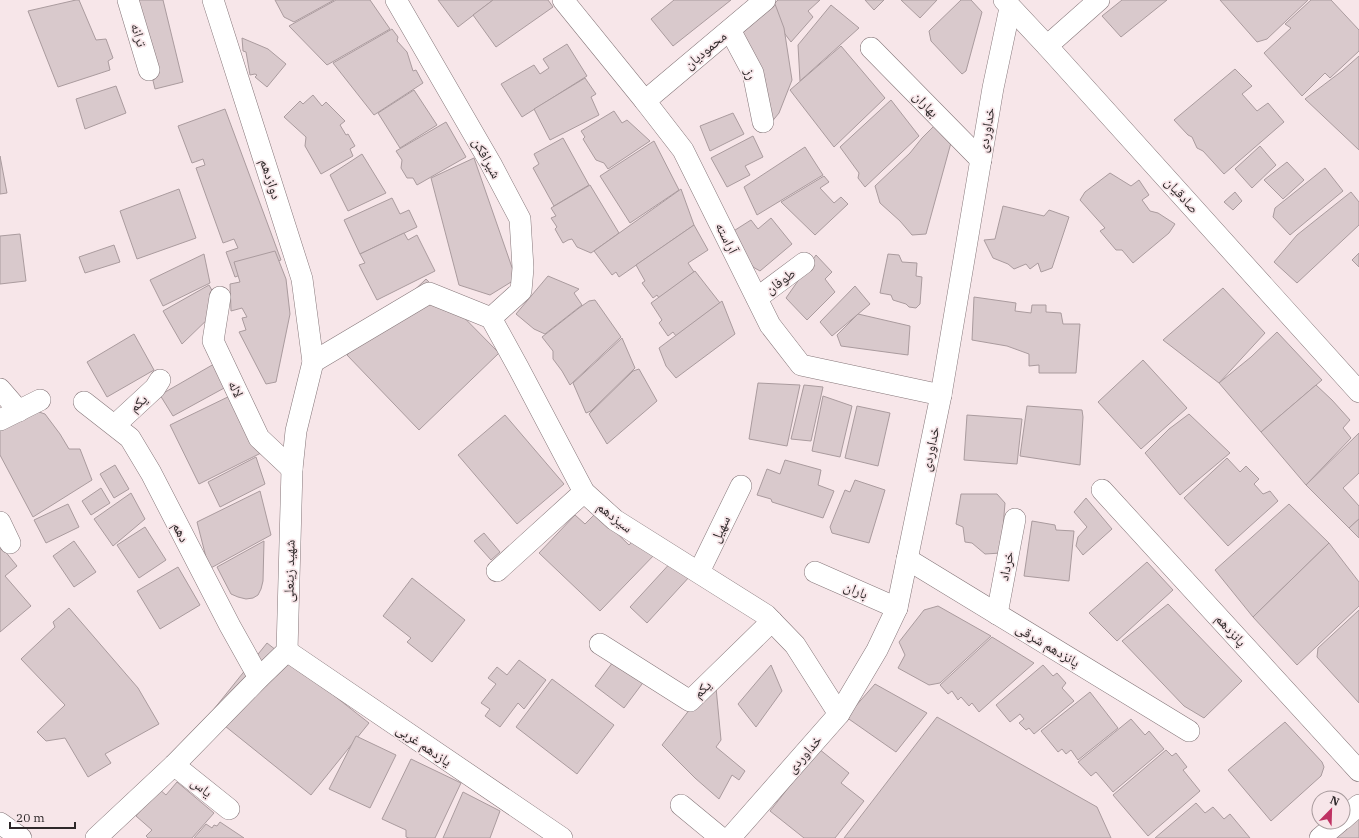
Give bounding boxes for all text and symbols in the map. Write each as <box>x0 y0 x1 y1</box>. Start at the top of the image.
street label: ترانه <box>127 21 151 49</box>
street label: محمودیان <box>680 27 730 73</box>
street label: رز <box>740 65 761 82</box>
street label: بهاران <box>909 87 943 121</box>
street label: خداوردی <box>973 106 999 154</box>
street label: شیرافکن <box>469 135 505 181</box>
street label: دوازدهم <box>255 157 286 202</box>
street label: صادقیان <box>1161 173 1203 217</box>
street label: آراسته <box>712 219 742 257</box>
street label: طوفان <box>761 264 799 298</box>
street label: لاله <box>224 378 248 400</box>
street label: یکم <box>125 390 152 417</box>
street label: خداوردی <box>916 425 944 473</box>
street label: سیزدهم <box>593 498 636 537</box>
street label: سهیل <box>706 513 734 545</box>
street label: دهم <box>167 519 194 546</box>
street label: شهید زینعلی <box>279 540 299 602</box>
street label: خرداد <box>994 550 1018 582</box>
street label: باران <box>841 577 871 603</box>
street label: پانزدهم <box>1211 610 1251 651</box>
street label: پانزدهم شرقی <box>1012 619 1084 672</box>
street label: یکم <box>689 676 716 703</box>
street label: یازدهم غربی <box>392 720 456 771</box>
street label: خداوردی <box>782 731 826 777</box>
street label: یاس <box>188 773 217 801</box>
north arrow <box>1311 790 1351 830</box>
text: N <box>1328 793 1342 809</box>
scale bar <box>10 804 75 830</box>
text: 20 m <box>16 810 45 825</box>

